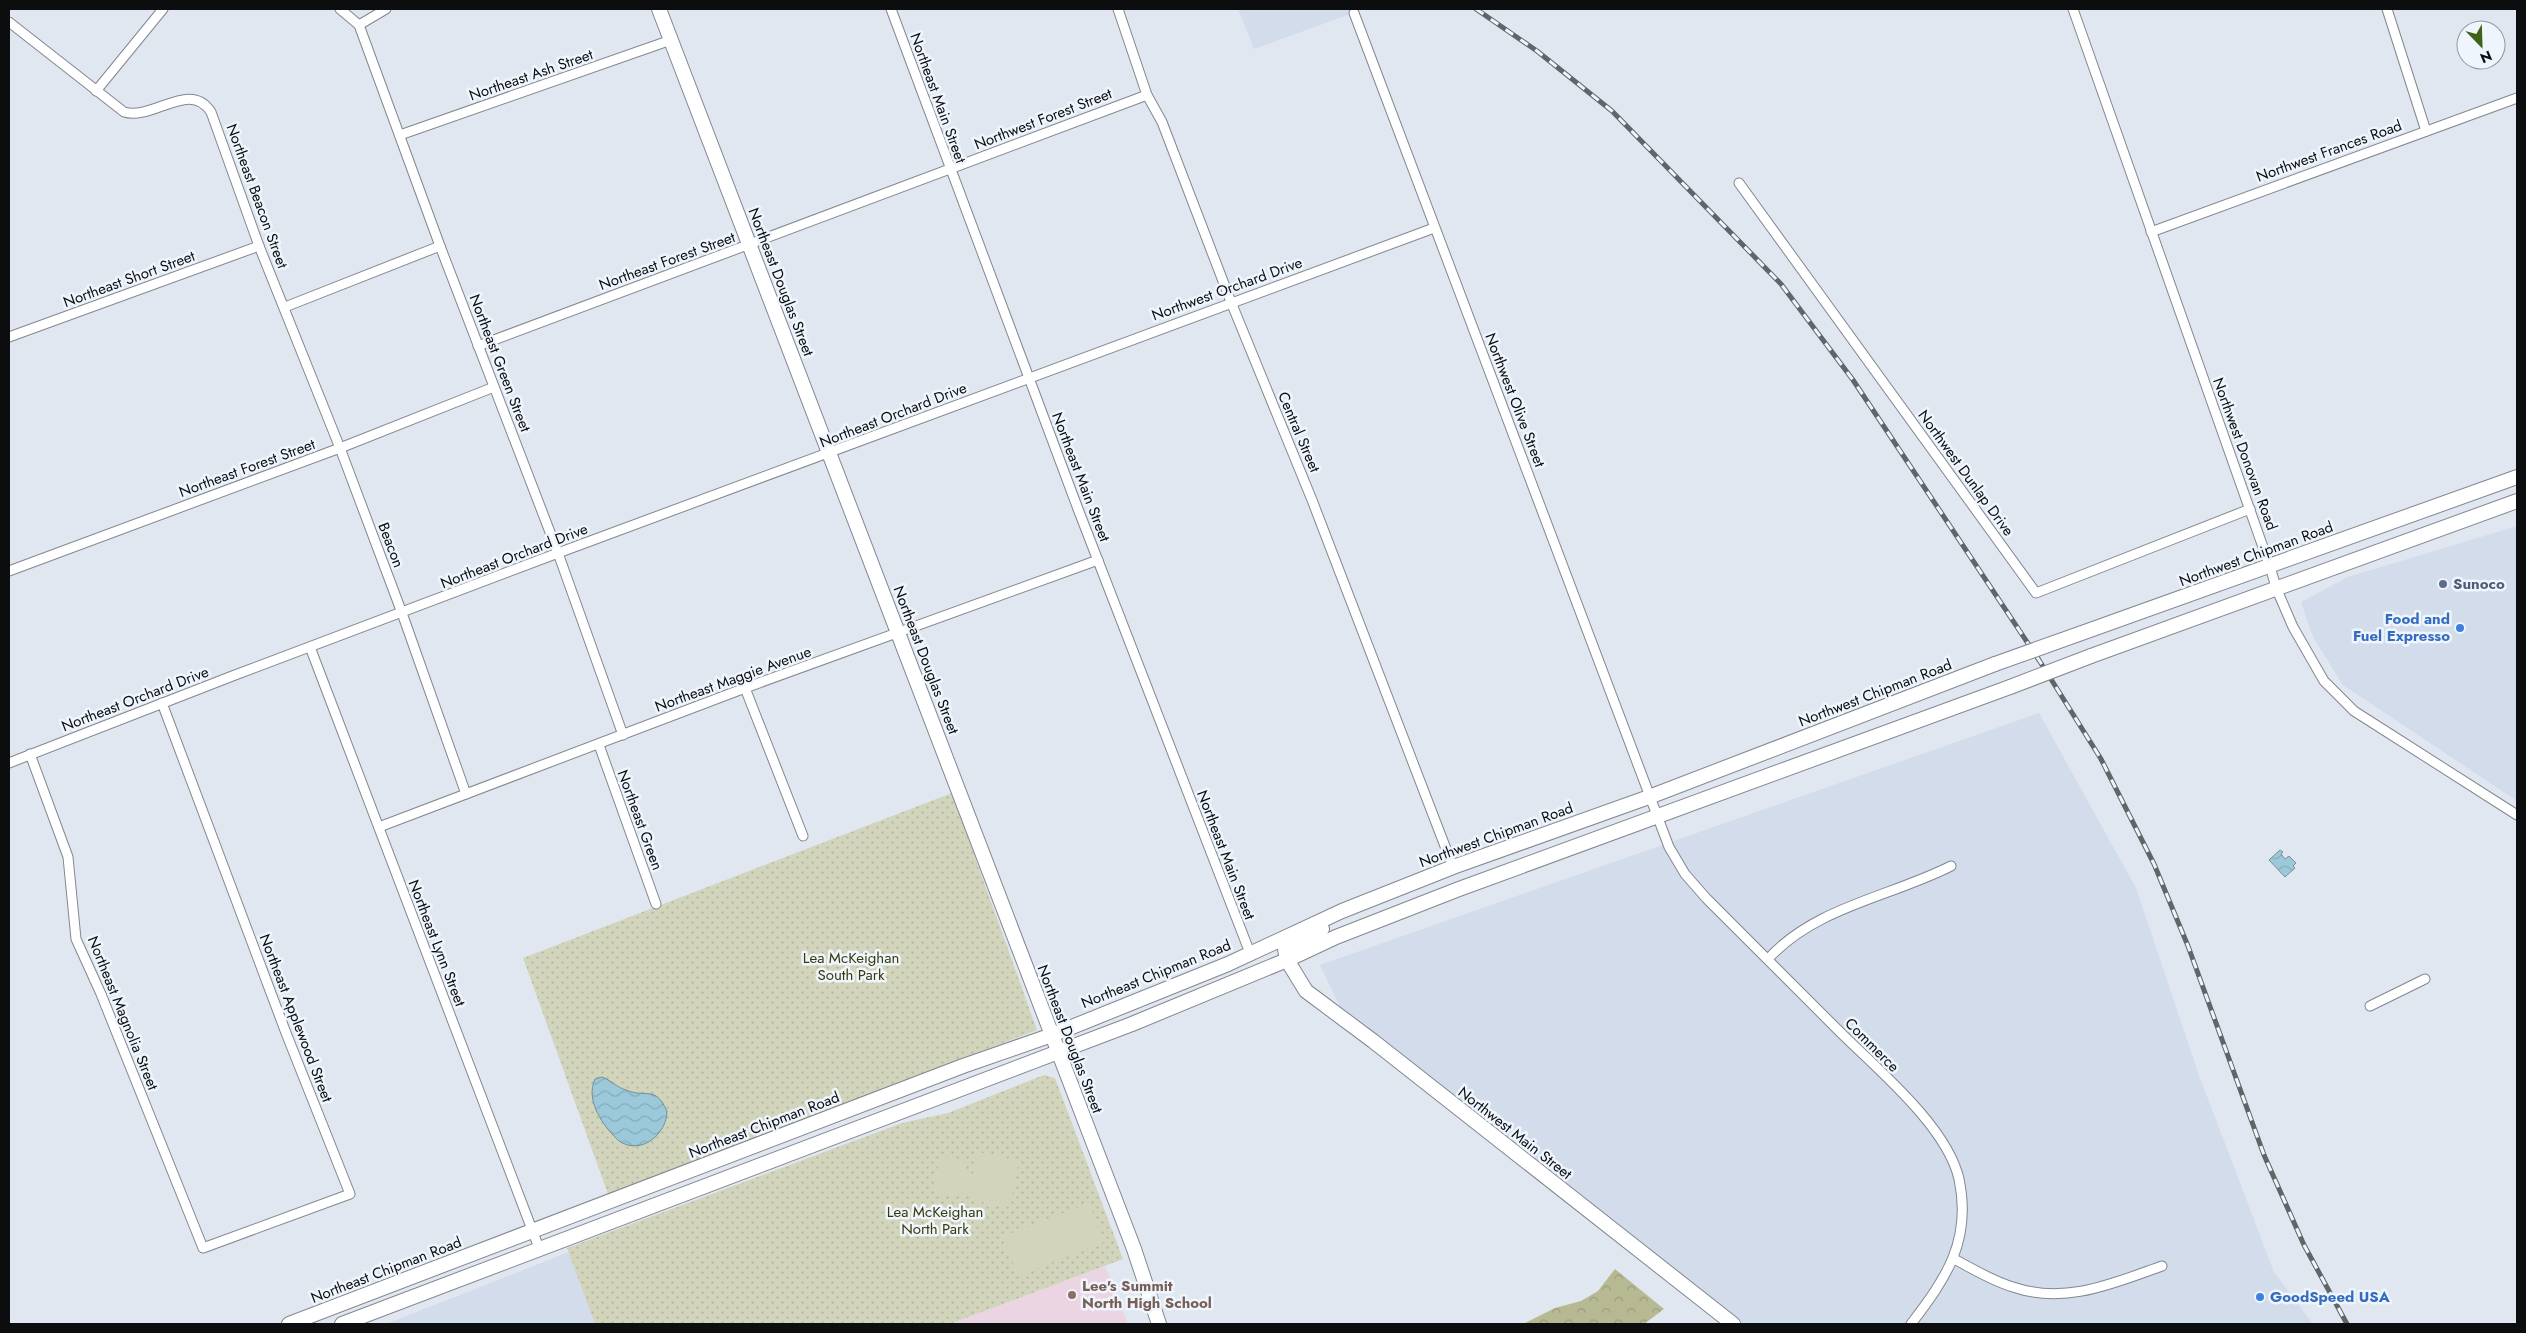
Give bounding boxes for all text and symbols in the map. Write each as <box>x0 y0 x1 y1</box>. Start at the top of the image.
north arrow <box>2456 20 2506 70</box>
street label: Northeast Main Street <box>904 30 972 166</box>
street label: Northeast Ash Street <box>466 43 596 107</box>
text: N <box>2477 46 2495 68</box>
street label: Northwest Forest Street <box>971 82 1115 155</box>
street label: Northwest Frances Road <box>2253 114 2405 188</box>
street label: Northeast Beacon Street <box>221 121 294 272</box>
street label: Northeast Douglas Street <box>743 205 820 360</box>
street label: Northeast Forest Street <box>596 226 738 296</box>
street label: Northeast Short Street <box>60 245 198 313</box>
street label: Northwest Orchard Drive <box>1149 251 1306 326</box>
street label: Northeast Green Street <box>464 291 537 435</box>
street label: Northwest Olive Street <box>1479 330 1551 471</box>
street label: Northwest Donovan Road <box>2207 375 2283 533</box>
street label: Northeast Orchard Drive <box>816 377 970 453</box>
street label: Central Street <box>1272 388 1326 476</box>
street label: Northwest Dunlap Drive <box>1913 405 2020 541</box>
street label: Northeast Main Street <box>1046 409 1116 545</box>
street label: Northeast Forest Street <box>176 433 318 503</box>
street label: Northwest Chipman Road <box>2176 516 2336 592</box>
street label: Northeast Orchard Drive <box>437 518 591 594</box>
street label: Beacon <box>372 519 410 571</box>
place label: Sunoco <box>2453 573 2505 595</box>
marker: Sunoco <box>2437 578 2449 590</box>
street label: Northeast Douglas Street <box>888 583 965 738</box>
place label: Food and Fuel Expresso <box>2353 608 2450 647</box>
marker: Food and Fuel Expresso <box>2454 622 2466 634</box>
street label: Northeast Maggie Avenue <box>652 640 814 718</box>
street label: Northwest Chipman Road <box>1795 654 1955 732</box>
street label: Northeast Orchard Drive <box>58 661 212 737</box>
street label: Northeast Green <box>612 767 668 873</box>
street label: Northeast Main Street <box>1191 787 1261 923</box>
street label: Northwest Chipman Road <box>1416 797 1576 873</box>
street label: Northeast Lynn Street <box>403 876 471 1010</box>
street label: Northeast Applewood Street <box>254 931 338 1106</box>
street label: Northeast Magnolia Street <box>82 933 164 1094</box>
street label: Northeast Chipman Road <box>1078 934 1234 1014</box>
park label: Lea McKeighan South Park <box>803 947 899 986</box>
street label: Northeast Douglas Street <box>1032 962 1109 1117</box>
street label: Commerce <box>1840 1013 1905 1078</box>
street label: Northwest Main Street <box>1453 1081 1577 1185</box>
street label: Northeast Chipman Road <box>685 1086 843 1164</box>
park label: Lea McKeighan North Park <box>887 1201 983 1240</box>
street label: Northeast Chipman Road <box>307 1231 465 1309</box>
place label: Lee's Summit North High School <box>1082 1275 1212 1314</box>
place label: GoodSpeed USA <box>2270 1286 2391 1308</box>
marker: Lee's Summit North High School <box>1066 1289 1078 1301</box>
marker: GoodSpeed USA <box>2254 1291 2266 1303</box>

